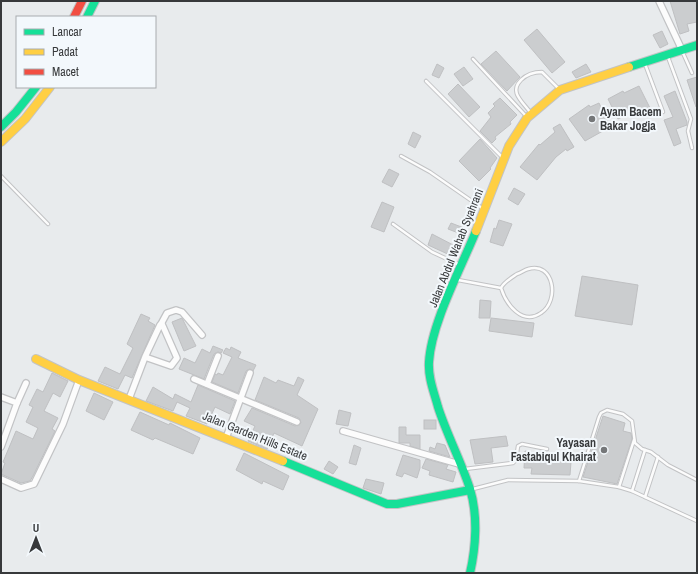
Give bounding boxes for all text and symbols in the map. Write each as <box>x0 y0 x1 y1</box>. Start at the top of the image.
legend <box>16 16 156 88</box>
text: Lancar <box>52 24 83 40</box>
text: Padat <box>52 44 78 60</box>
text: Macet <box>52 64 79 80</box>
place label: Ayam Bacem Bakar Jogja <box>600 104 662 134</box>
marker: Ayam Bacem Bakar Jogja <box>587 114 597 124</box>
street label: Jalan Abdul Wahab Syahrani <box>425 186 487 310</box>
street label: Jalan Garden Hills Estate <box>200 408 310 464</box>
place label: Yayasan Fastabiqul Khairat <box>511 435 597 465</box>
marker: Yayasan Fastabiqul Khairat <box>599 445 609 455</box>
north arrow <box>16 518 56 558</box>
text: U <box>33 521 39 535</box>

